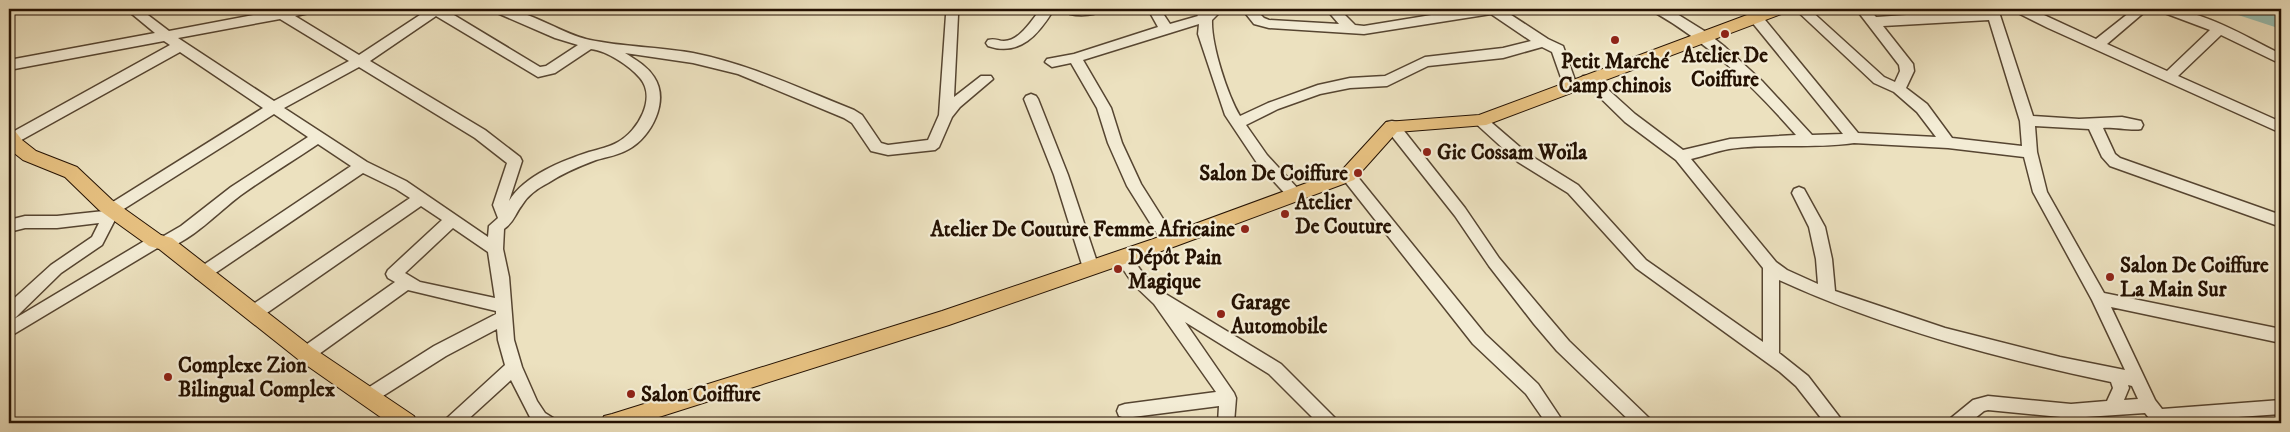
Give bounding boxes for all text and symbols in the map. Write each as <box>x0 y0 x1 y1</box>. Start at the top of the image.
marker: Atelier De Coiffure <box>1719 28 1731 40</box>
marker: Petit Marché Camp chinois <box>1609 34 1621 46</box>
place label: Atelier De Coiffure <box>1681 43 1768 93</box>
place label: Petit Marché Camp chinois <box>1559 49 1671 99</box>
place label: Gic Cossam Woïla <box>1437 140 1588 166</box>
marker: Gic Cossam Woïla <box>1421 146 1433 158</box>
place label: Salon De Coiffure <box>1199 161 1348 187</box>
marker: Salon De Coiffure <box>1352 167 1364 179</box>
place label: Atelier De Couture <box>1294 190 1392 240</box>
marker: Atelier De Couture <box>1279 208 1291 220</box>
place label: Atelier De Couture Femme Africaine <box>929 217 1235 243</box>
marker: Atelier De Couture Femme Africaine <box>1239 223 1251 235</box>
place label: Dépôt Pain Magique <box>1128 245 1223 295</box>
place label: Salon De Coiffure La Main Sur <box>2120 253 2269 303</box>
marker: Dépôt Pain Magique <box>1112 263 1124 275</box>
marker: Salon De Coiffure La Main Sur <box>2104 271 2116 283</box>
place label: Garage Automobile <box>1230 290 1328 340</box>
marker: Garage Automobile <box>1215 308 1227 320</box>
place label: Complexe Zion Bilingual Complex <box>178 353 336 403</box>
marker: Complexe Zion Bilingual Complex <box>162 371 174 383</box>
place label: Salon Coiffure <box>641 382 761 408</box>
marker: Salon Coiffure <box>625 388 637 400</box>

